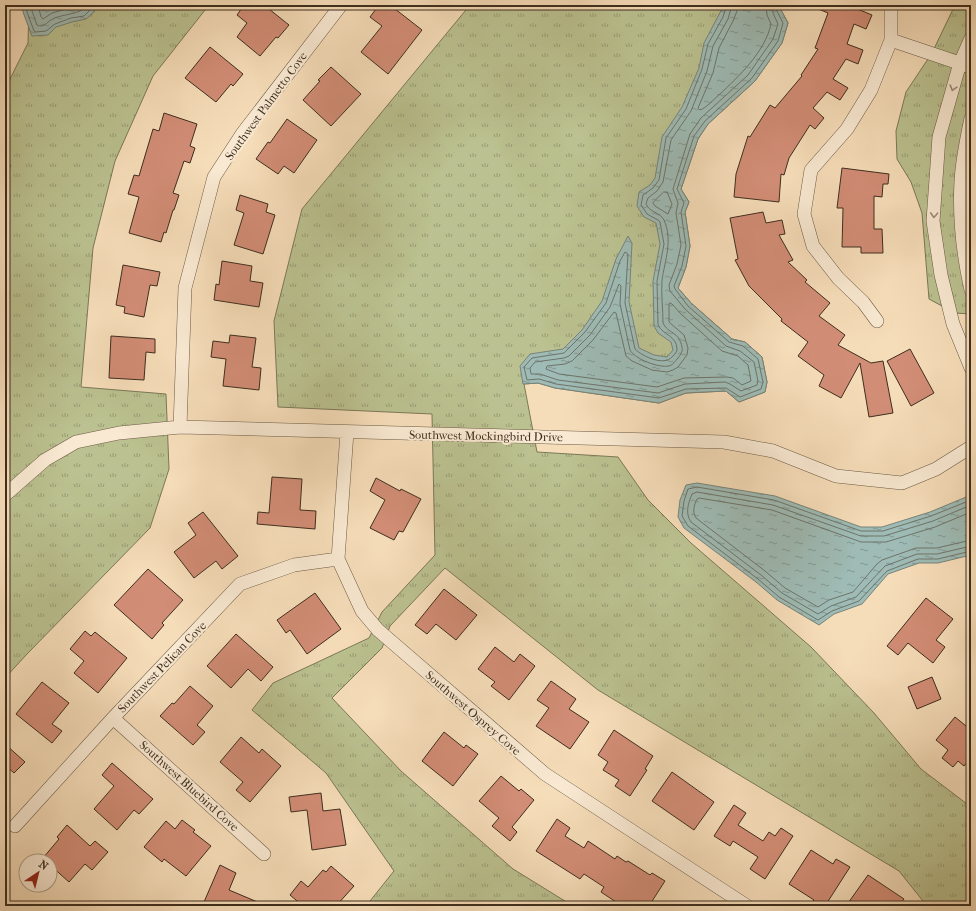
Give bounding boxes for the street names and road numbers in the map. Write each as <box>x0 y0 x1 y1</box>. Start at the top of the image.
street label: Southwest Palmetto Cove <box>222 49 310 163</box>
street label: Southwest Mockingbird Drive <box>409 428 563 444</box>
street label: Southwest Pelican Cove <box>115 618 209 715</box>
street label: Southwest Osprey Cove <box>423 668 523 758</box>
street label: Southwest Bluebird Cove <box>136 738 242 834</box>

